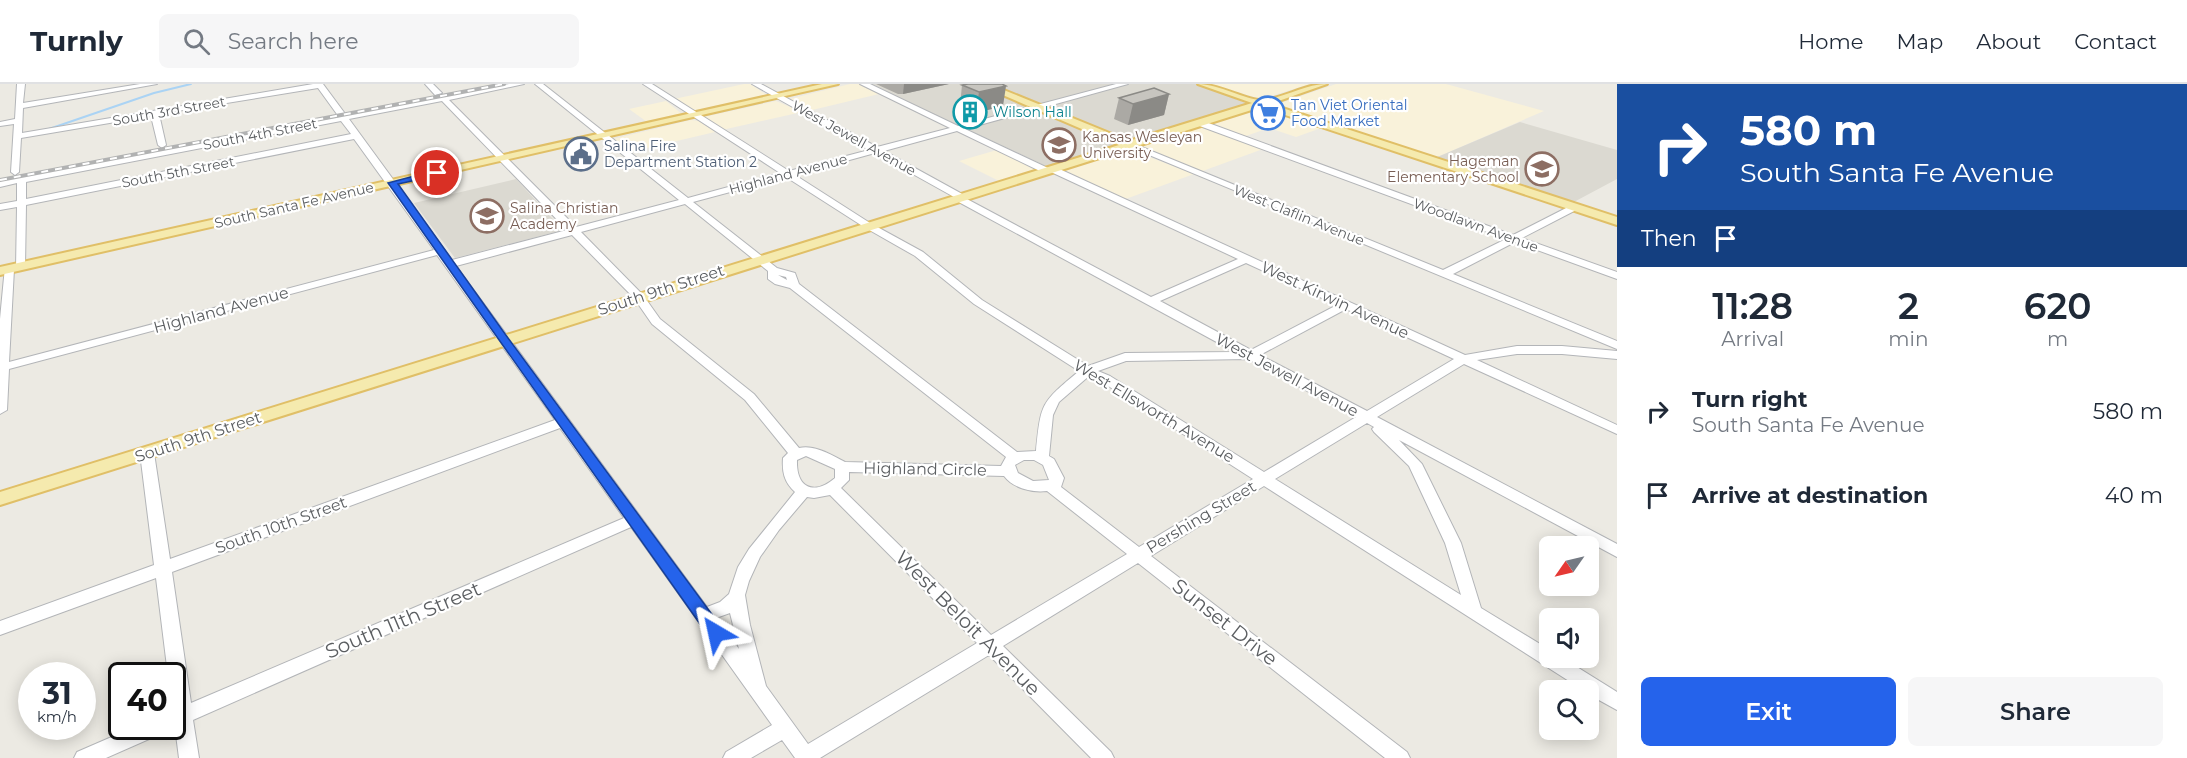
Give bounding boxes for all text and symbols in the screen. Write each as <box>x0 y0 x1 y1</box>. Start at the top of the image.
search box <box>159 14 579 68</box>
text: Turnly <box>30 24 123 58</box>
icon: search <box>180 25 213 58</box>
text: Search here <box>228 28 359 55</box>
text: Home <box>1798 29 1863 54</box>
text: Map <box>1896 29 1943 54</box>
text: About <box>1976 29 2041 54</box>
text: Contact <box>2074 29 2157 54</box>
street label: South 3rd Street <box>111 92 227 130</box>
building icon: Wilson Hall <box>952 94 988 130</box>
supermarket icon: Tan Viet Oriental Food Market <box>1250 95 1286 131</box>
street label: West Jewell Avenue <box>789 96 919 180</box>
place label: Tan Viet Oriental Food Market <box>1291 96 1408 130</box>
place label: Wilson Hall <box>993 103 1072 121</box>
text: 580 m <box>1740 104 1877 156</box>
icon: right <box>1641 108 1719 186</box>
street label: South 4th Street <box>201 114 319 154</box>
school or university icon: Kansas Wesleyan University <box>1041 127 1077 163</box>
place label: Kansas Wesleyan University <box>1082 128 1202 162</box>
public building icon: Salina Fire Department Station 2 <box>563 136 599 172</box>
place label: Salina Fire Department Station 2 <box>604 137 757 171</box>
pin <box>411 147 462 198</box>
street label: Highland Avenue <box>727 150 849 198</box>
school or university icon: Hageman Elementary School <box>1524 151 1560 187</box>
street label: South 5th Street <box>120 152 236 192</box>
place label: Hageman Elementary School <box>1387 152 1519 186</box>
icon: arrive <box>420 156 453 189</box>
text: South Santa Fe Avenue <box>1740 156 2054 189</box>
street label: South Santa Fe Avenue <box>213 178 375 232</box>
street label: West Claflin Avenue <box>1231 181 1367 249</box>
street label: Woodlawn Avenue <box>1411 194 1541 256</box>
school or university icon: Salina Christian Academy <box>469 198 505 234</box>
place label: Salina Christian Academy <box>510 199 618 233</box>
icon: arrive <box>1709 222 1742 255</box>
text: Then <box>1641 225 1697 252</box>
street label: West Kirwin Avenue <box>1258 257 1412 343</box>
street label: South 9th Street <box>595 260 727 319</box>
street label: Highland Avenue <box>151 283 291 337</box>
text: 11:28 <box>1712 284 1793 328</box>
text: 2 <box>1898 284 1919 328</box>
text: 620 <box>2024 284 2092 328</box>
text: Arrival <box>1721 327 1784 351</box>
text: min <box>1888 327 1928 351</box>
text: m <box>2047 327 2068 351</box>
street label: West Jewell Avenue <box>1212 329 1362 421</box>
street label: West Ellsworth Avenue <box>1070 355 1238 467</box>
text: Turn right <box>1692 386 1807 413</box>
icon: right <box>1641 395 1674 428</box>
text: 580 m <box>2093 398 2163 425</box>
street label: South 9th Street <box>132 407 264 466</box>
text: South Santa Fe Avenue <box>1692 413 1925 437</box>
street label: Highland Circle <box>863 458 987 480</box>
street label: Pershing Street <box>1143 477 1260 557</box>
icon: arrive <box>1641 479 1674 512</box>
text: Arrive at destination <box>1692 482 1928 509</box>
text: 40 m <box>2105 482 2163 509</box>
street label: South 10th Street <box>213 492 350 558</box>
north arrow <box>1539 536 1599 596</box>
map controls <box>1539 536 1599 740</box>
street label: West Beloit Avenue <box>890 545 1046 701</box>
street label: Sunset Drive <box>1168 573 1282 671</box>
street label: South 11th Street <box>321 576 485 664</box>
position arrow <box>684 601 748 665</box>
button: sound <box>1539 608 1599 668</box>
speed limit sign: 40 <box>108 662 186 740</box>
text: 31 <box>42 675 72 712</box>
button: Exit <box>1641 677 1896 746</box>
button: Share <box>1908 677 2163 746</box>
button: search <box>1539 680 1599 740</box>
text: km/h <box>37 707 77 726</box>

